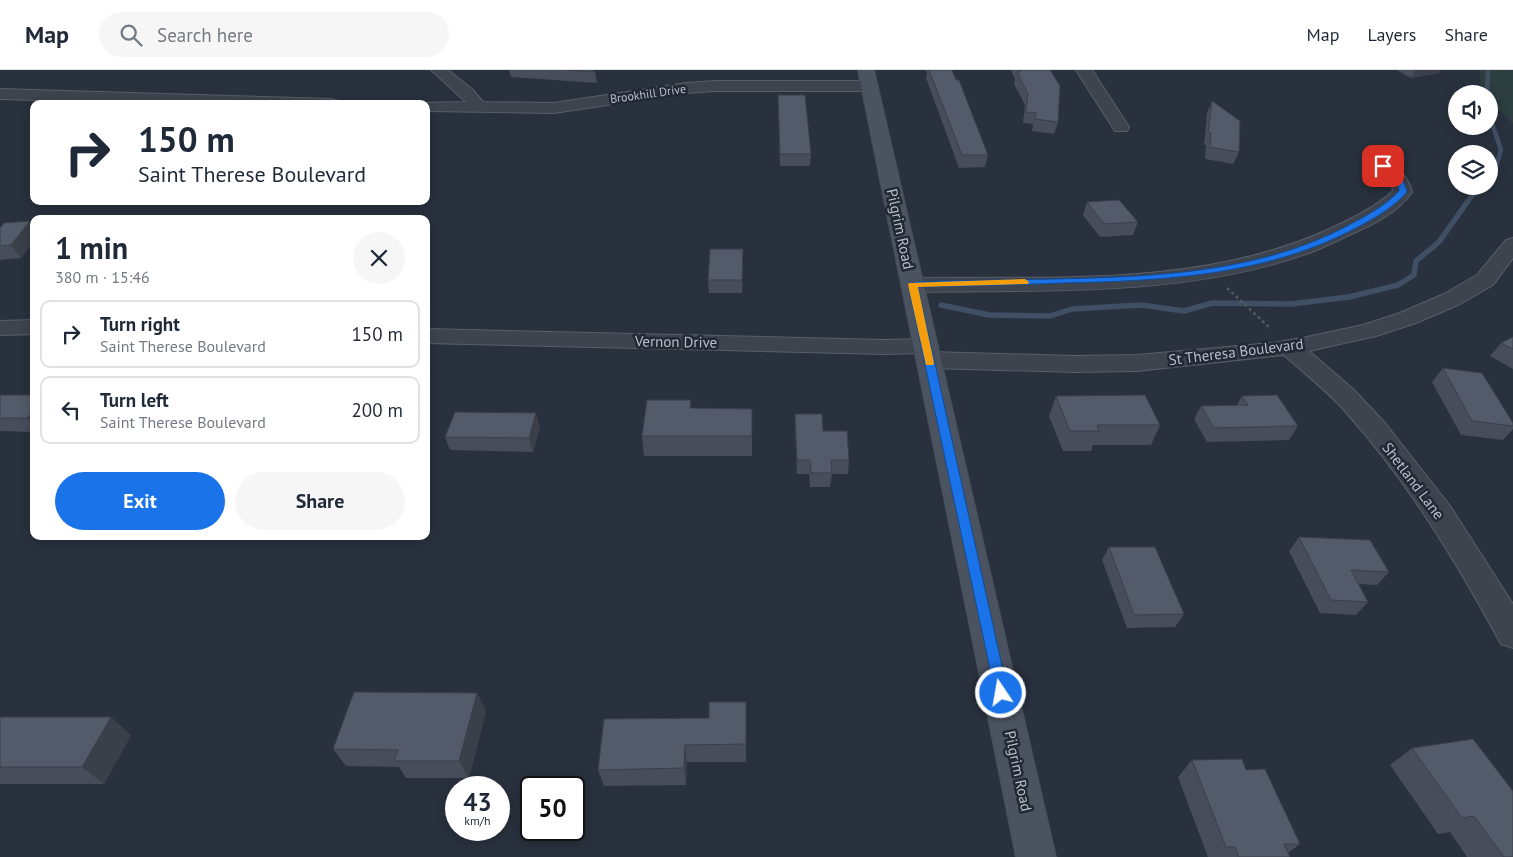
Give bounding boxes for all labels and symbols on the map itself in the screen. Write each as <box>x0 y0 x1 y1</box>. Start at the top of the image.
street label: Brookhill Drive <box>609 81 687 106</box>
pin <box>1362 145 1404 187</box>
street label: Pilgrim Road <box>883 187 918 271</box>
street label: Vernon Drive <box>634 331 717 352</box>
street label: St Theresa Boulevard <box>1167 334 1304 369</box>
street label: Shetland Lane <box>1378 438 1449 523</box>
position arrow <box>974 666 1026 718</box>
street label: Pilgrim Road <box>1001 729 1036 813</box>
speed limit sign: 50 <box>520 776 585 841</box>

